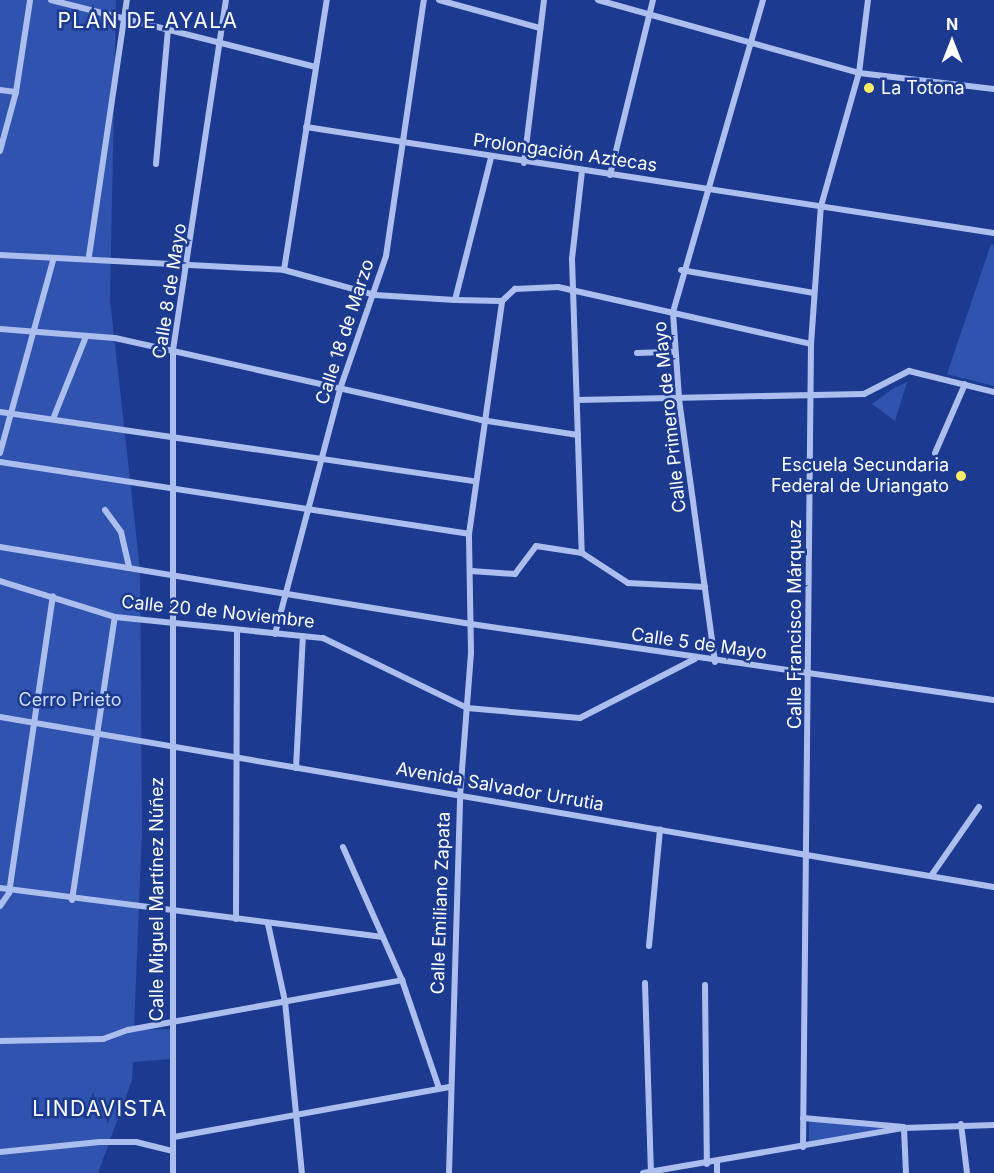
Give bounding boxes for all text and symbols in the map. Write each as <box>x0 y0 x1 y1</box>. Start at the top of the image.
district label: PLAN DE AYALA <box>57 8 239 34</box>
north arrow <box>922 12 982 72</box>
text: N <box>946 14 958 34</box>
place label: La Totona <box>881 77 965 99</box>
marker: La Totona <box>862 81 876 95</box>
street label: Prolongación Aztecas <box>472 129 658 177</box>
street label: Calle 8 de Mayo <box>149 222 191 360</box>
street label: Calle 18 de Marzo <box>311 257 379 407</box>
street label: Calle Primero de Mayo <box>649 320 691 514</box>
place label: Escuela Secundaria Federal de Uriangato <box>771 455 949 498</box>
marker: Escuela Secundaria Federal de Uriangato <box>954 469 968 483</box>
street label: Calle Francisco Márquez <box>784 519 806 729</box>
street label: Calle 20 de Noviembre <box>120 591 316 633</box>
street label: Calle 5 de Mayo <box>630 624 768 664</box>
park label: Cerro Prieto <box>19 689 121 711</box>
street label: Avenida Salvador Urrutia <box>394 758 606 816</box>
street label: Calle Miguel Martínez Núñez <box>146 777 168 1021</box>
street label: Calle Emiliano Zapata <box>427 811 455 995</box>
district label: LINDAVISTA <box>32 1096 168 1122</box>

